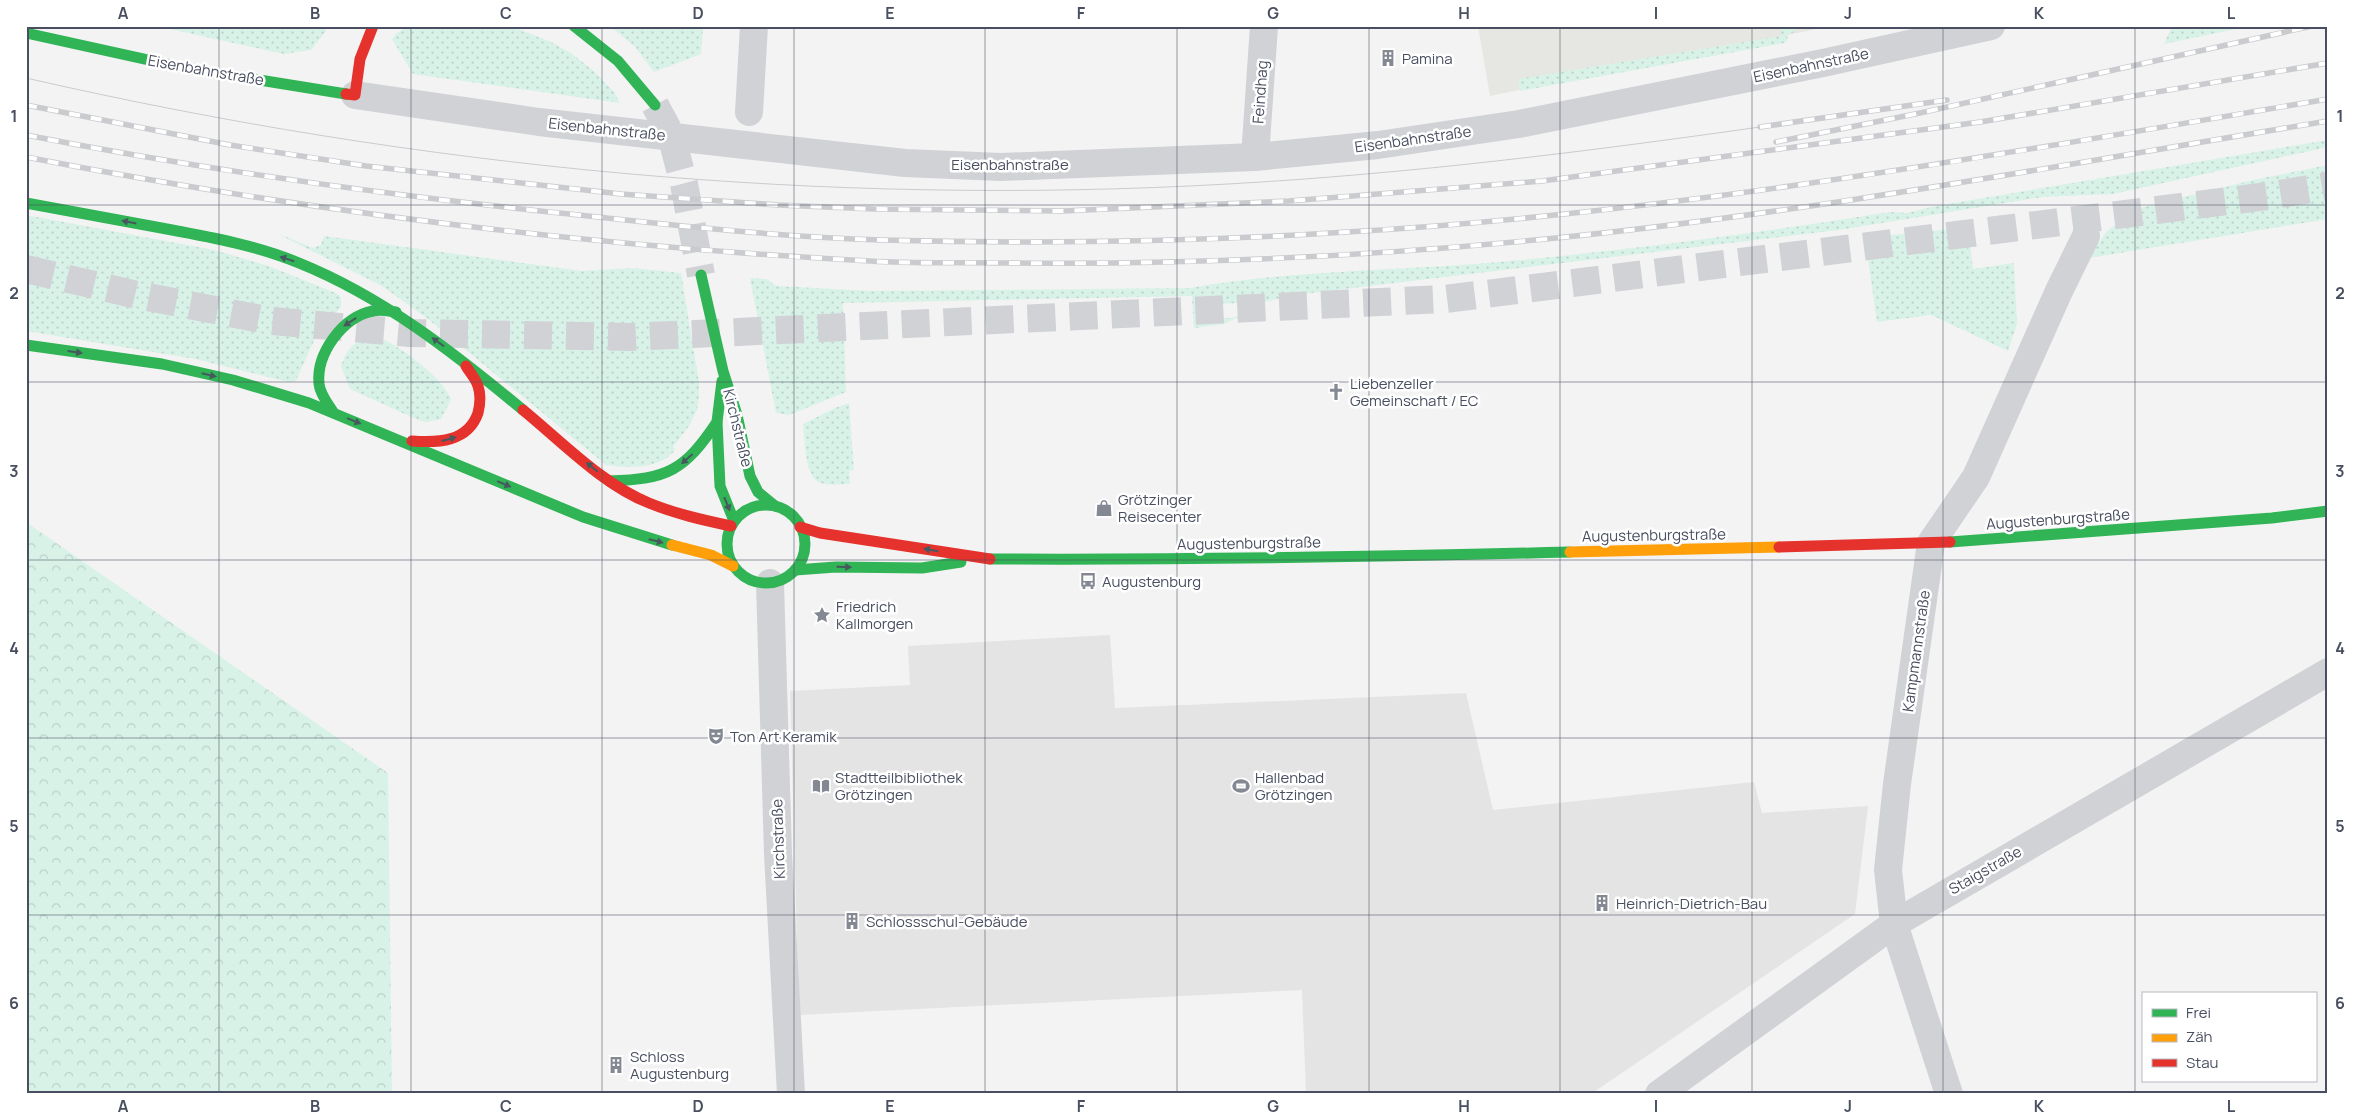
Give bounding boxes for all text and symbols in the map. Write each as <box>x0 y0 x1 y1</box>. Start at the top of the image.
text: A <box>118 2 129 24</box>
text: B <box>310 2 320 24</box>
text: C <box>500 2 512 24</box>
text: D <box>692 2 704 24</box>
text: E <box>885 2 895 24</box>
text: F <box>1077 2 1086 24</box>
text: G <box>1267 2 1279 24</box>
text: H <box>1458 2 1470 24</box>
text: I <box>1654 2 1658 24</box>
text: J <box>1844 2 1852 24</box>
text: K <box>2034 2 2045 24</box>
text: L <box>2227 2 2236 24</box>
street label: Eisenbahnstraße <box>1751 42 1871 87</box>
building icon: Pamina <box>1378 48 1398 68</box>
place label: Pamina <box>1402 48 1453 69</box>
street label: Eisenbahnstraße <box>146 49 266 91</box>
street label: Feindhag <box>1247 60 1273 124</box>
text: 1 <box>10 105 18 127</box>
text: 1 <box>2336 105 2344 127</box>
street label: Eisenbahnstraße <box>547 112 667 146</box>
street label: Eisenbahnstraße <box>1353 120 1473 158</box>
street label: Eisenbahnstraße <box>951 154 1069 175</box>
one-way arrow <box>121 217 137 225</box>
one-way arrow <box>280 254 295 262</box>
text: 2 <box>9 282 19 304</box>
text: 2 <box>2335 282 2345 304</box>
one-way arrow <box>344 318 357 327</box>
one-way arrow <box>432 337 445 348</box>
one-way arrow <box>67 348 83 356</box>
one-way arrow <box>202 371 217 379</box>
place label: Liebenzeller Gemeinschaft / EC <box>1350 373 1479 411</box>
church icon: Liebenzeller Gemeinschaft / EC <box>1326 382 1346 402</box>
street label: Kirchstraße <box>718 387 758 470</box>
one-way arrow <box>347 418 361 426</box>
one-way arrow <box>441 435 457 443</box>
one-way arrow <box>680 454 693 465</box>
text: 3 <box>9 460 19 482</box>
text: 3 <box>2335 460 2345 482</box>
one-way arrow <box>585 461 598 472</box>
one-way arrow <box>497 480 511 488</box>
place label: Grötzinger Reisecenter <box>1118 489 1202 527</box>
one-way arrow <box>723 497 731 511</box>
shop icon: Grötzinger Reisecenter <box>1094 498 1114 518</box>
street label: Augustenburgstraße <box>1985 503 2131 535</box>
street label: Augustenburgstraße <box>1582 523 1726 547</box>
street label: Augustenburgstraße <box>1177 531 1321 555</box>
one-way arrow <box>648 537 663 545</box>
one-way arrow <box>923 546 939 554</box>
one-way arrow <box>836 563 852 571</box>
bus stop icon: Augustenburg <box>1078 571 1098 591</box>
place label: Augustenburg <box>1102 571 1201 592</box>
street label: Kampmannstraße <box>1897 589 1935 713</box>
place label: Friedrich Kallmorgen <box>836 596 913 634</box>
place icon: Friedrich Kallmorgen <box>812 605 832 625</box>
text: 4 <box>9 637 19 659</box>
text: 4 <box>2335 637 2345 659</box>
theatre icon: Ton Art Keramik <box>706 726 726 746</box>
place label: Ton Art Keramik <box>730 726 837 747</box>
place label: Stadtteilbibliothek Grötzingen <box>835 767 963 805</box>
place label: Hallenbad Grötzingen <box>1255 767 1332 805</box>
library icon: Stadtteilbibliothek Grötzingen <box>811 776 831 796</box>
sports icon: Hallenbad Grötzingen <box>1231 776 1251 796</box>
street label: Kirchstraße <box>766 798 790 879</box>
text: 5 <box>9 815 19 837</box>
text: 5 <box>2335 815 2345 837</box>
street label: Staigstraße <box>1945 841 2026 899</box>
building icon: Heinrich-Dietrich-Bau <box>1592 893 1612 913</box>
place label: Heinrich-Dietrich-Bau <box>1616 893 1767 914</box>
building icon: Schlossschul-Gebäude <box>842 911 862 931</box>
place label: Schlossschul-Gebäude <box>866 911 1028 932</box>
text: 6 <box>9 992 19 1014</box>
legend <box>2142 992 2316 1082</box>
text: 6 <box>2335 992 2345 1014</box>
text: Frei <box>2186 1002 2211 1023</box>
text: Zäh <box>2186 1026 2213 1047</box>
place label: Schloss Augustenburg <box>630 1046 729 1084</box>
text: Stau <box>2186 1052 2219 1073</box>
building icon: Schloss Augustenburg <box>606 1055 626 1075</box>
text: A <box>118 1095 129 1117</box>
text: B <box>310 1095 320 1117</box>
text: C <box>500 1095 512 1117</box>
text: D <box>692 1095 704 1117</box>
text: E <box>885 1095 895 1117</box>
text: F <box>1077 1095 1086 1117</box>
text: G <box>1267 1095 1279 1117</box>
text: H <box>1458 1095 1470 1117</box>
text: I <box>1654 1095 1658 1117</box>
text: J <box>1844 1095 1852 1117</box>
text: K <box>2034 1095 2045 1117</box>
text: L <box>2227 1095 2236 1117</box>

